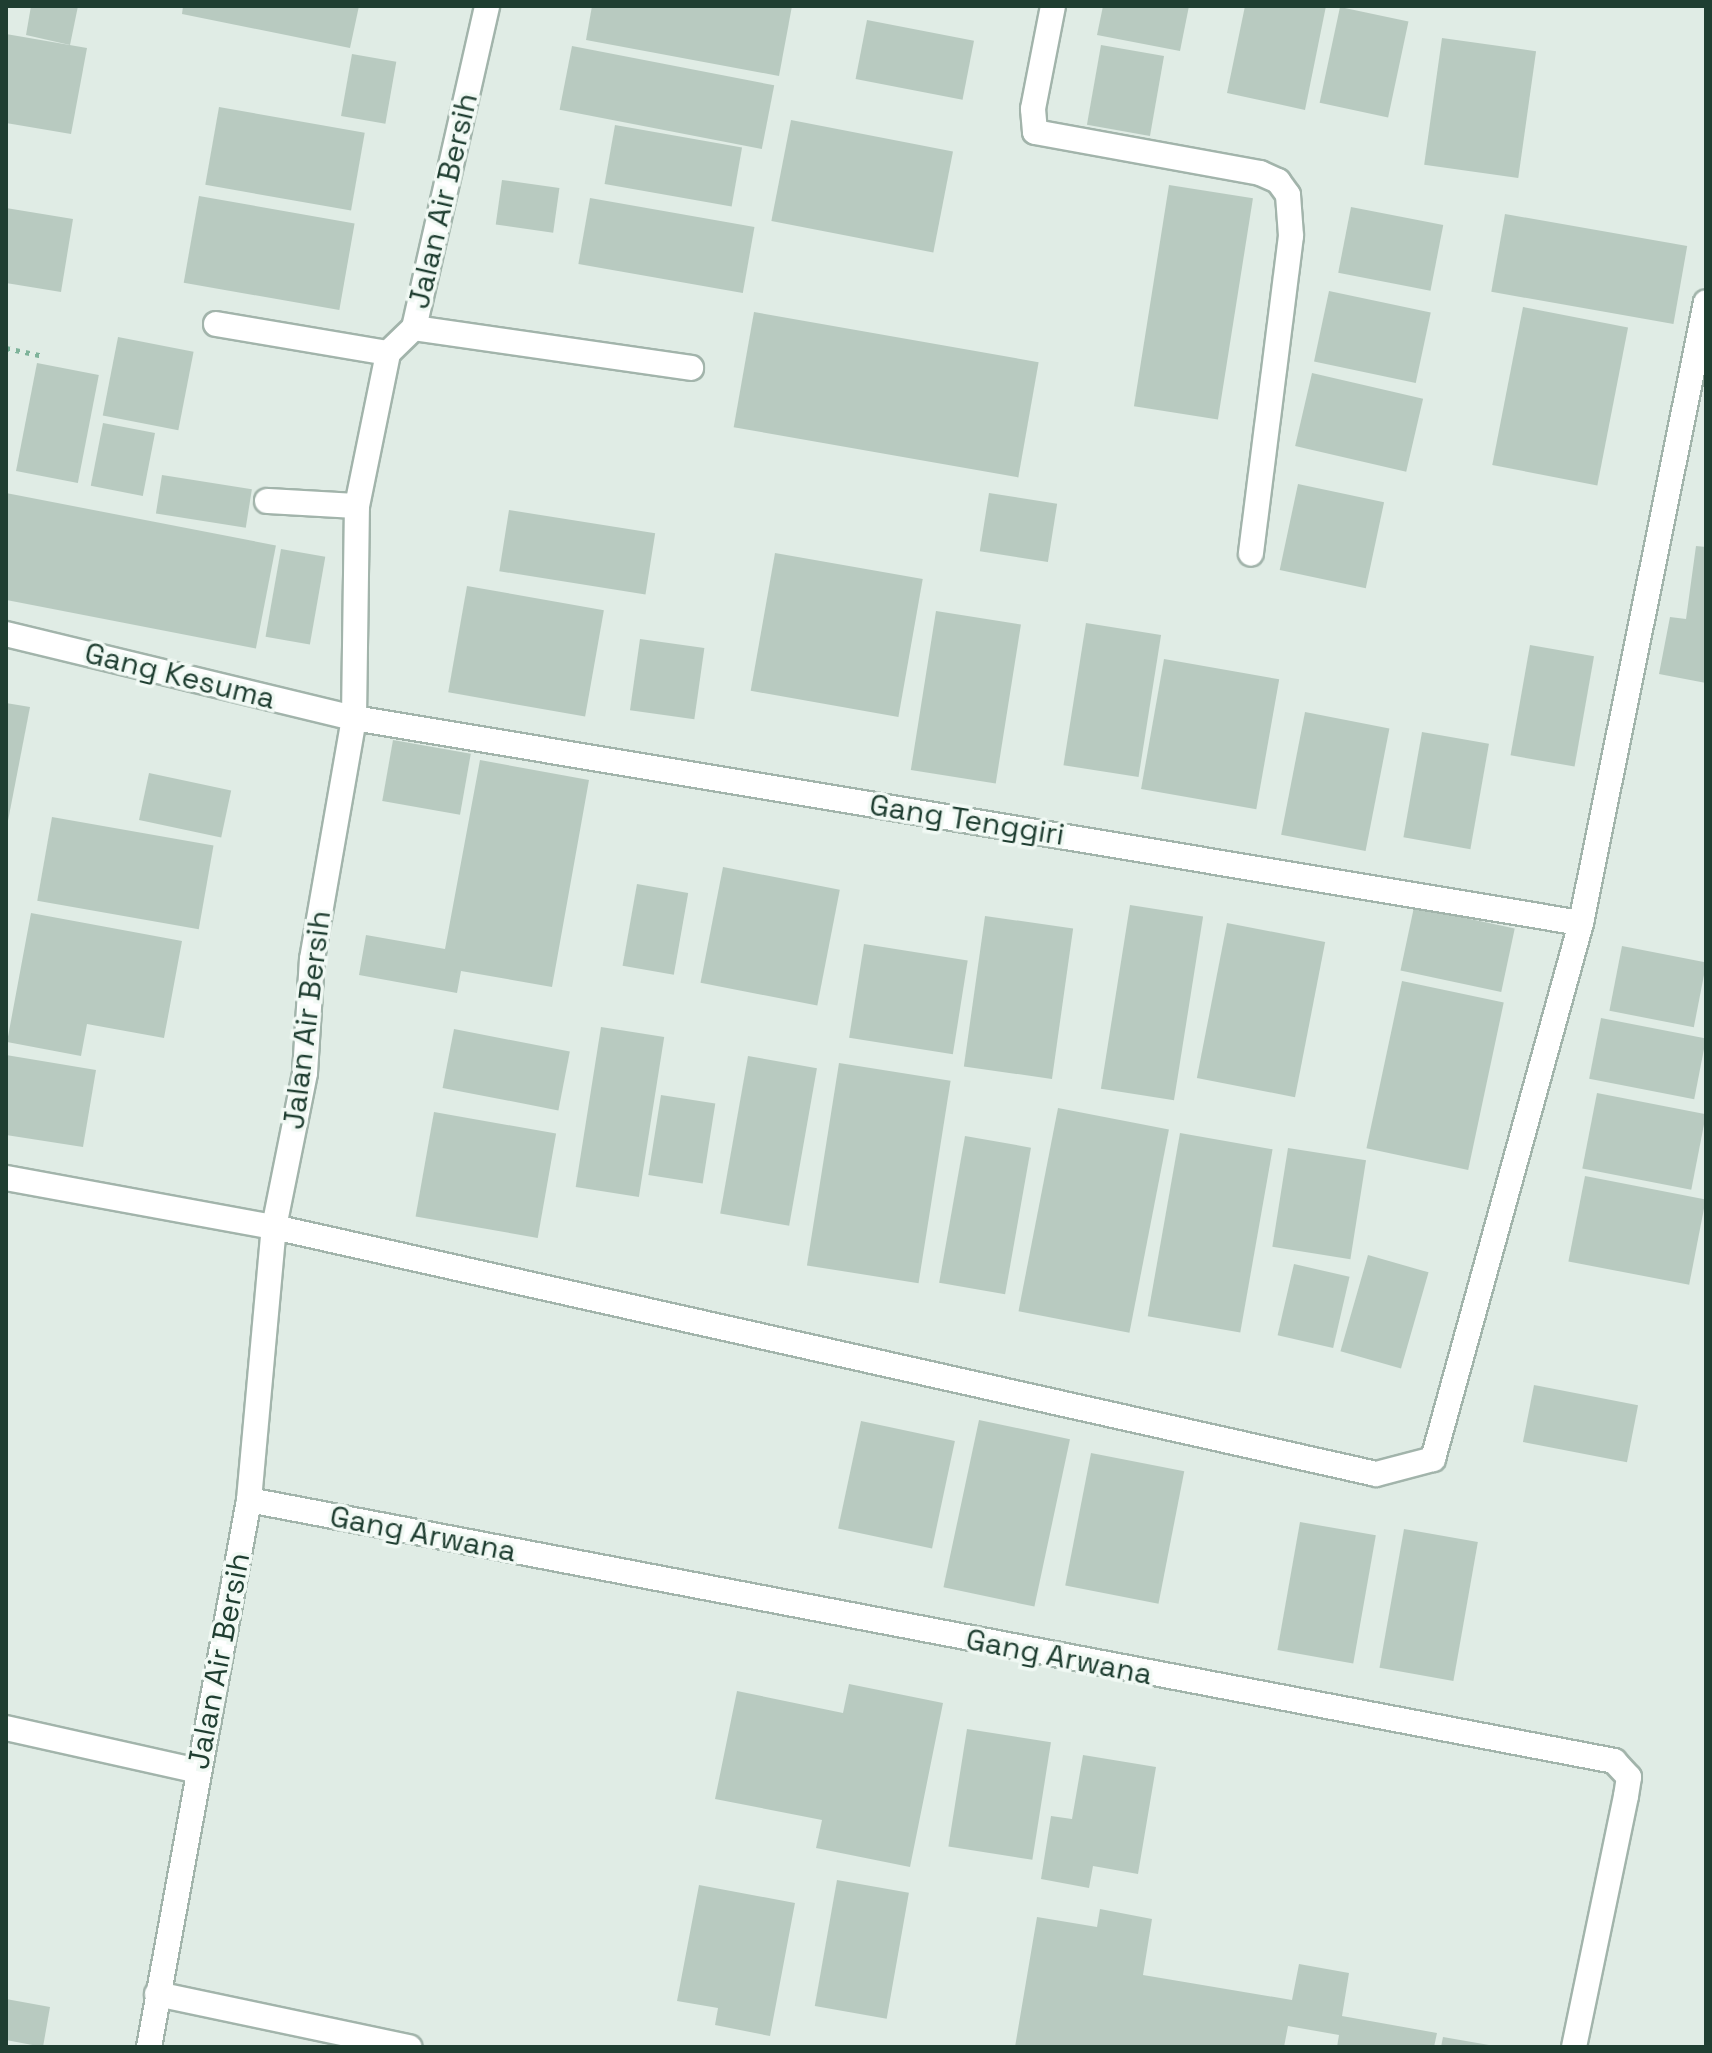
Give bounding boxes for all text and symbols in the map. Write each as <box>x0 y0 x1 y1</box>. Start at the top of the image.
street label: Jalan Air Bersih <box>401 90 485 312</box>
street label: Gang Kesuma <box>81 635 279 717</box>
street label: Gang Tenggiri <box>867 787 1067 853</box>
street label: Jalan Air Bersih <box>276 908 338 1132</box>
street label: Gang Arwana <box>327 1498 519 1570</box>
street label: Jalan Air Bersih <box>180 1549 258 1773</box>
street label: Gang Arwana <box>963 1621 1155 1693</box>

